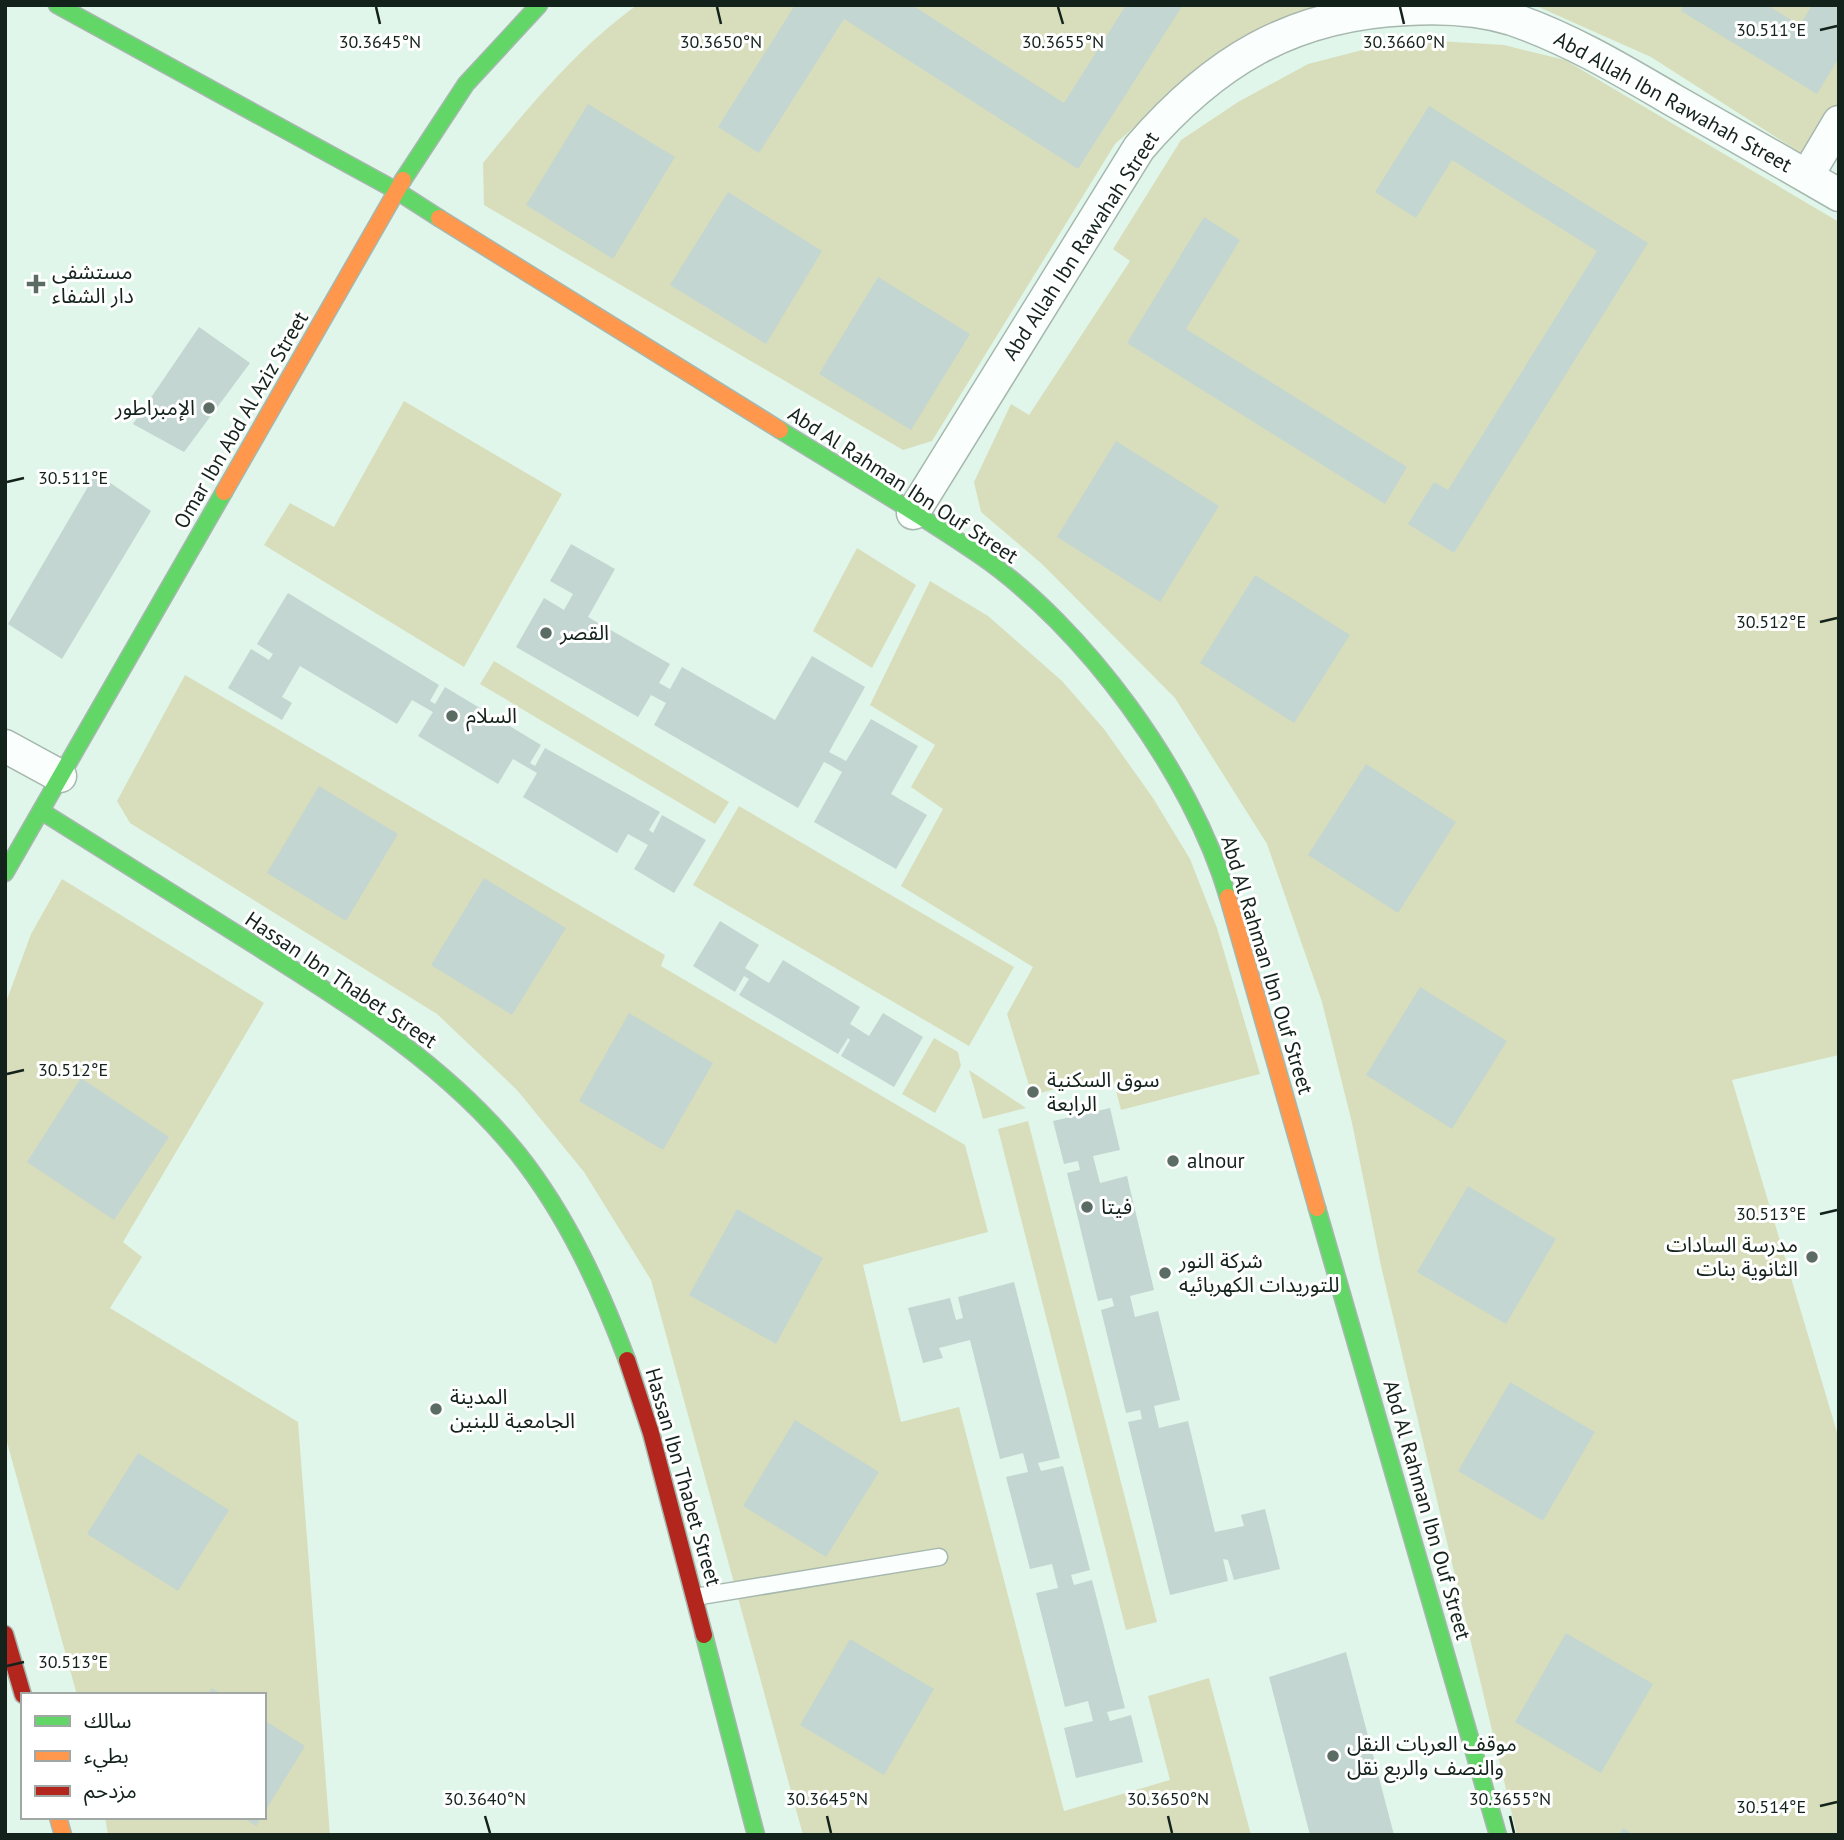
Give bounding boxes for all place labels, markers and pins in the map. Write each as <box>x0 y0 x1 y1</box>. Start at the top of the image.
place label: مستشفى دار الشفاء <box>52 258 134 309</box>
marker: مستشفى دار الشفاء <box>26 274 46 294</box>
place label: الإمبراطور <box>114 394 195 421</box>
marker: الإمبراطور <box>201 400 217 416</box>
place label: القصر <box>559 619 609 646</box>
marker: القصر <box>538 625 554 641</box>
place label: السلام <box>466 702 517 732</box>
marker: السلام <box>444 708 460 724</box>
place label: سوق السكنية الرابعة <box>1047 1066 1159 1117</box>
marker: سوق السكنية الرابعة <box>1025 1084 1041 1100</box>
place label: alnour <box>1187 1147 1245 1174</box>
marker: alnour <box>1165 1153 1181 1169</box>
place label: فيتا <box>1101 1193 1132 1220</box>
marker: فيتا <box>1079 1199 1095 1215</box>
place label: مدرسة السادات الثانوية بنات <box>1666 1231 1798 1282</box>
place label: شركة النور للتوريدات الكهربائيه <box>1178 1247 1339 1298</box>
marker: مدرسة السادات الثانوية بنات <box>1804 1249 1820 1265</box>
marker: شركة النور للتوريدات الكهربائيه <box>1157 1265 1173 1281</box>
place label: المدينة الجامعية للبنين <box>450 1383 575 1434</box>
marker: المدينة الجامعية للبنين <box>428 1401 444 1417</box>
place label: موقف العربات النقل والنصف والربع نقل <box>1347 1730 1517 1783</box>
marker: موقف العربات النقل والنصف والربع نقل <box>1325 1748 1341 1764</box>

